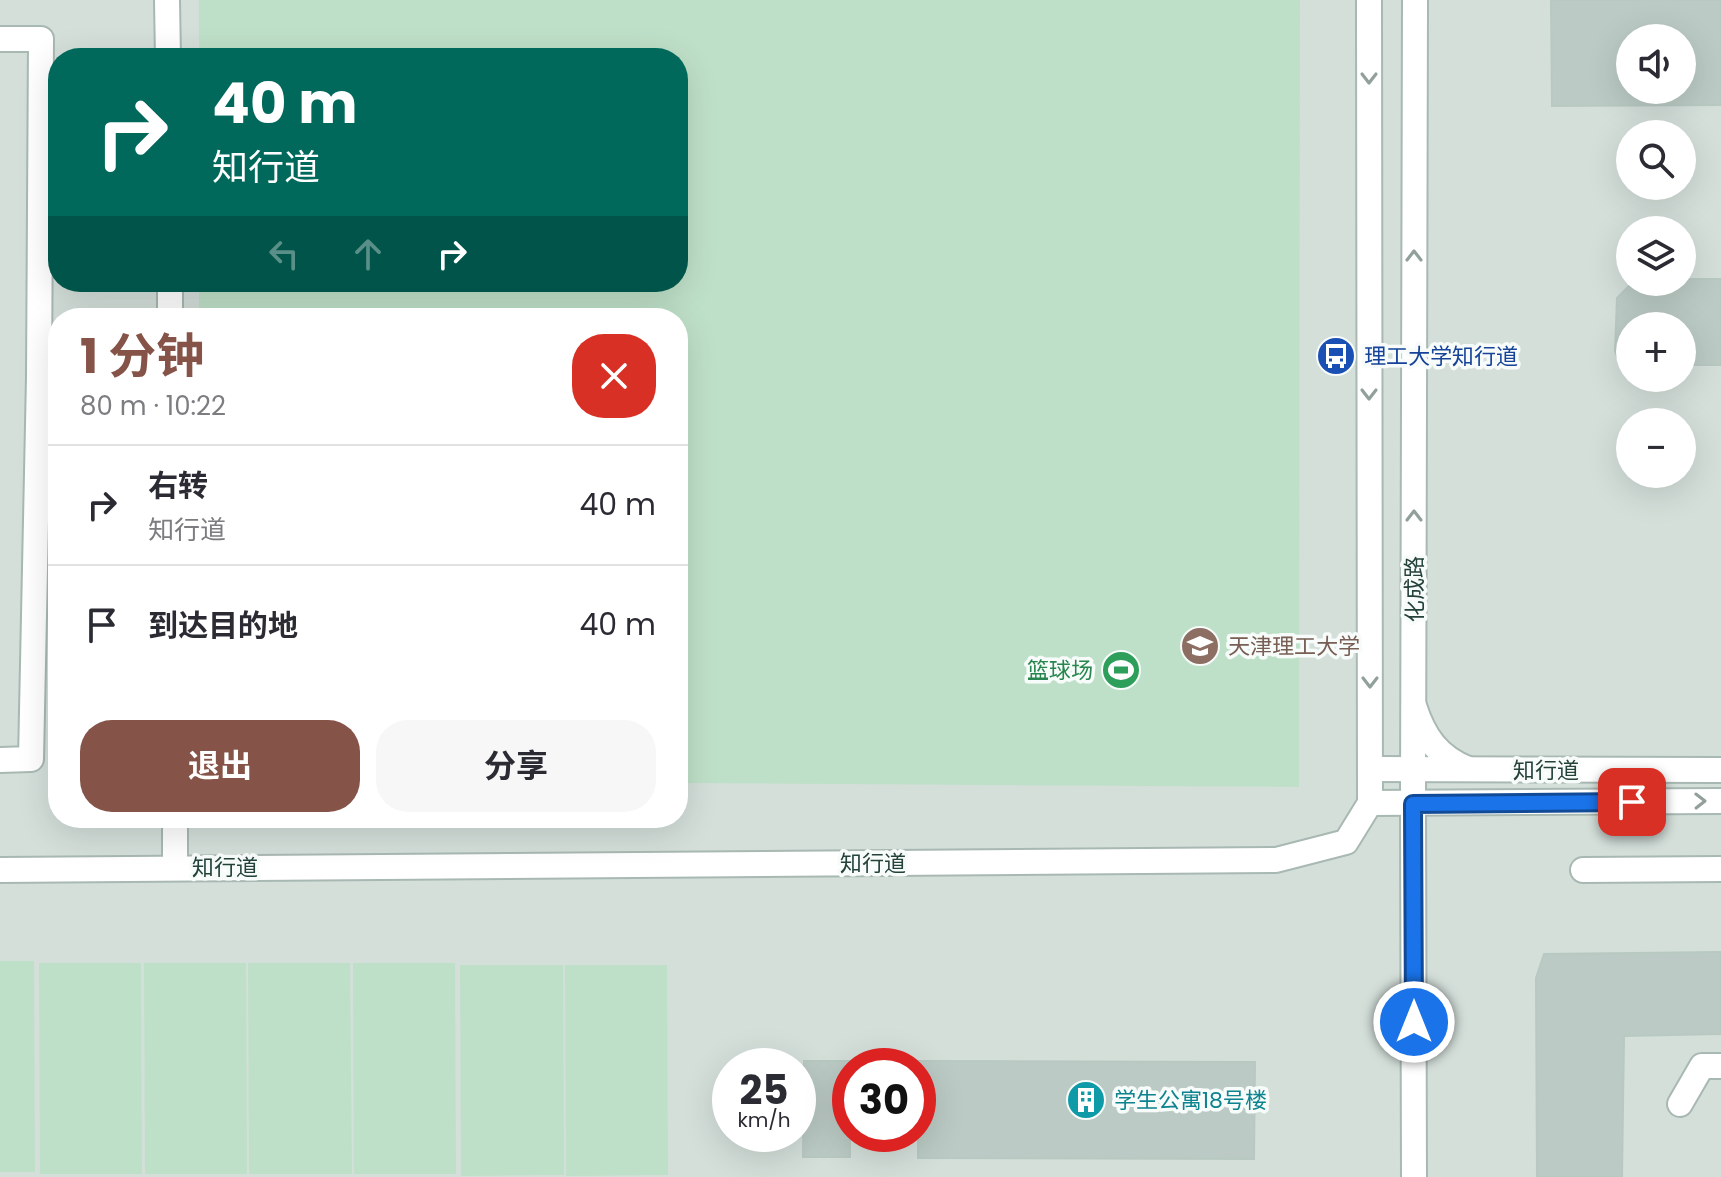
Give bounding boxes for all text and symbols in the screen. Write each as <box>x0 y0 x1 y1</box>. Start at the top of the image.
map controls <box>1616 24 1696 488</box>
button: sound <box>1616 24 1696 104</box>
text: 40 m <box>212 64 358 143</box>
one-way arrow <box>1360 72 1378 85</box>
icon: right <box>80 80 184 184</box>
button: search <box>1616 120 1696 200</box>
text: 知行道 <box>212 142 320 193</box>
button: layers <box>1616 216 1696 296</box>
icon: left <box>262 232 306 276</box>
icon: ahead <box>346 232 390 276</box>
icon: right <box>430 232 474 276</box>
one-way arrow <box>1405 249 1423 262</box>
button: + <box>1616 312 1696 392</box>
text: 1 分钟 <box>80 323 204 390</box>
button: close <box>572 334 656 418</box>
bus stop icon: 理工大学知行道 <box>1315 335 1357 377</box>
place label: 理工大学知行道 <box>1364 341 1518 372</box>
text: 80 m · 10:22 <box>80 388 226 424</box>
one-way arrow <box>1360 388 1378 401</box>
button: − <box>1616 408 1696 488</box>
text: 右转 <box>148 464 208 507</box>
icon: right <box>80 483 124 527</box>
text: 40 m <box>579 483 656 526</box>
one-way arrow <box>1405 509 1423 522</box>
text: 知行道 <box>148 512 226 548</box>
street label: 化成路 <box>1399 556 1430 622</box>
icon: arrive <box>80 603 124 647</box>
text: 40 m <box>579 603 656 646</box>
text: 到达目的地 <box>148 604 298 647</box>
school or university icon: 天津理工大学 <box>1179 625 1221 667</box>
place label: 天津理工大学 <box>1228 631 1360 662</box>
sports icon: 篮球场 <box>1100 649 1142 691</box>
place label: 篮球场 <box>1027 655 1093 686</box>
one-way arrow <box>1361 676 1379 689</box>
button: 退出 <box>80 720 360 812</box>
button: 分享 <box>376 720 656 812</box>
street label: 知行道 <box>1513 755 1579 786</box>
pin <box>1598 768 1666 836</box>
icon: arrive <box>1610 780 1654 824</box>
one-way arrow <box>1694 792 1707 810</box>
street label: 知行道 <box>840 848 906 879</box>
street label: 知行道 <box>192 852 258 883</box>
position arrow <box>1372 980 1456 1064</box>
speed limit sign: 30 <box>832 1048 936 1152</box>
text: 25 <box>740 1062 788 1118</box>
building icon: 学生公寓18号楼 <box>1065 1079 1107 1121</box>
place label: 学生公寓18号楼 <box>1114 1085 1267 1116</box>
text: km/h <box>737 1106 791 1134</box>

